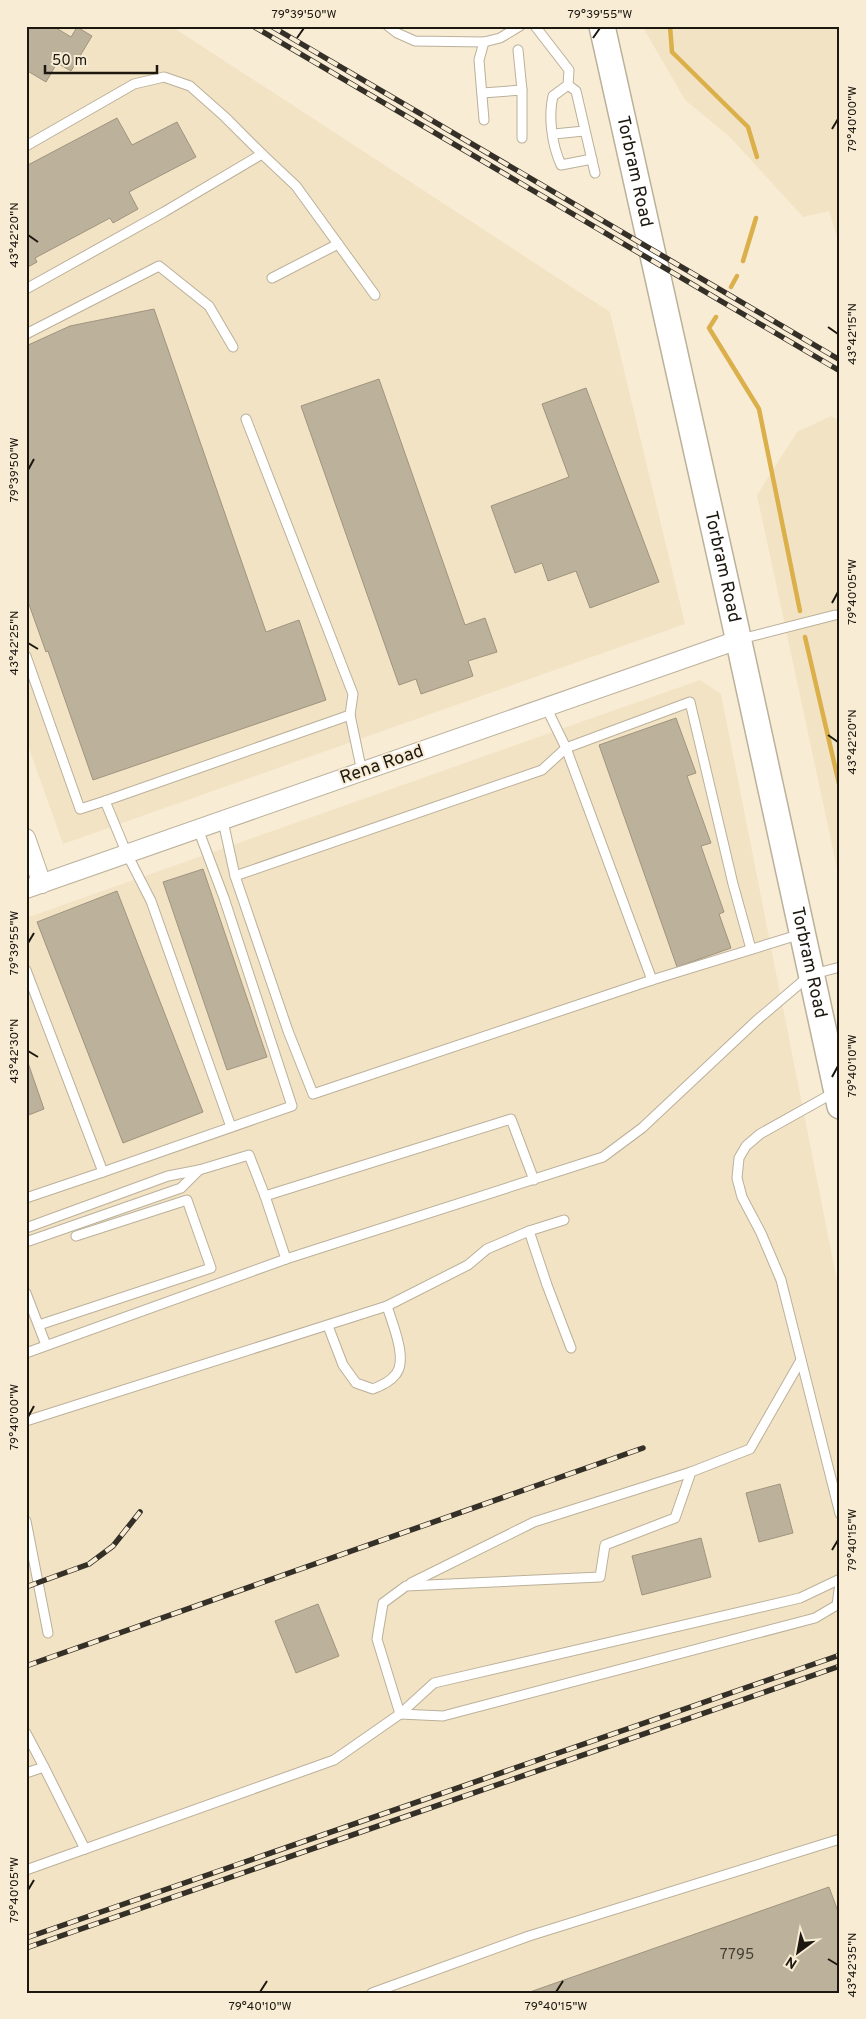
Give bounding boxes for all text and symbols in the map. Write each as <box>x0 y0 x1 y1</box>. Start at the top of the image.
text: 79°39'50"W <box>271 7 337 23</box>
text: 79°39'55"W <box>568 7 632 23</box>
scale bar <box>45 42 158 74</box>
text: 50 m <box>52 52 87 71</box>
text: 79°40'00"W <box>845 86 861 152</box>
street label: Torbram Road <box>611 114 658 229</box>
text: 43°42'20"N <box>7 202 23 268</box>
text: 43°42'15"N <box>845 303 861 365</box>
text: 79°39'50"W <box>7 437 23 503</box>
street label: Torbram Road <box>699 509 746 625</box>
text: 79°40'05"W <box>845 559 861 625</box>
text: 43°42'25"N <box>7 610 23 676</box>
text: 43°42'20"N <box>845 709 861 775</box>
street label: Rena Road <box>337 740 427 790</box>
street label: Torbram Road <box>785 905 832 1020</box>
text: 79°39'55"W <box>7 911 23 975</box>
text: 43°42'30"N <box>7 1018 23 1084</box>
text: 79°40'10"W <box>845 1034 861 1098</box>
text: 79°40'00"W <box>7 1384 23 1450</box>
text: 79°40'15"W <box>845 1509 861 1571</box>
text: 79°40'05"W <box>7 1857 23 1923</box>
north arrow <box>774 1926 824 1976</box>
text: 43°42'35"N <box>845 1933 861 1997</box>
house number: 7795 <box>720 1946 754 1965</box>
text: N <box>783 1952 801 1972</box>
text: 79°40'10"W <box>228 1999 292 2015</box>
text: 79°40'15"W <box>525 1999 587 2015</box>

